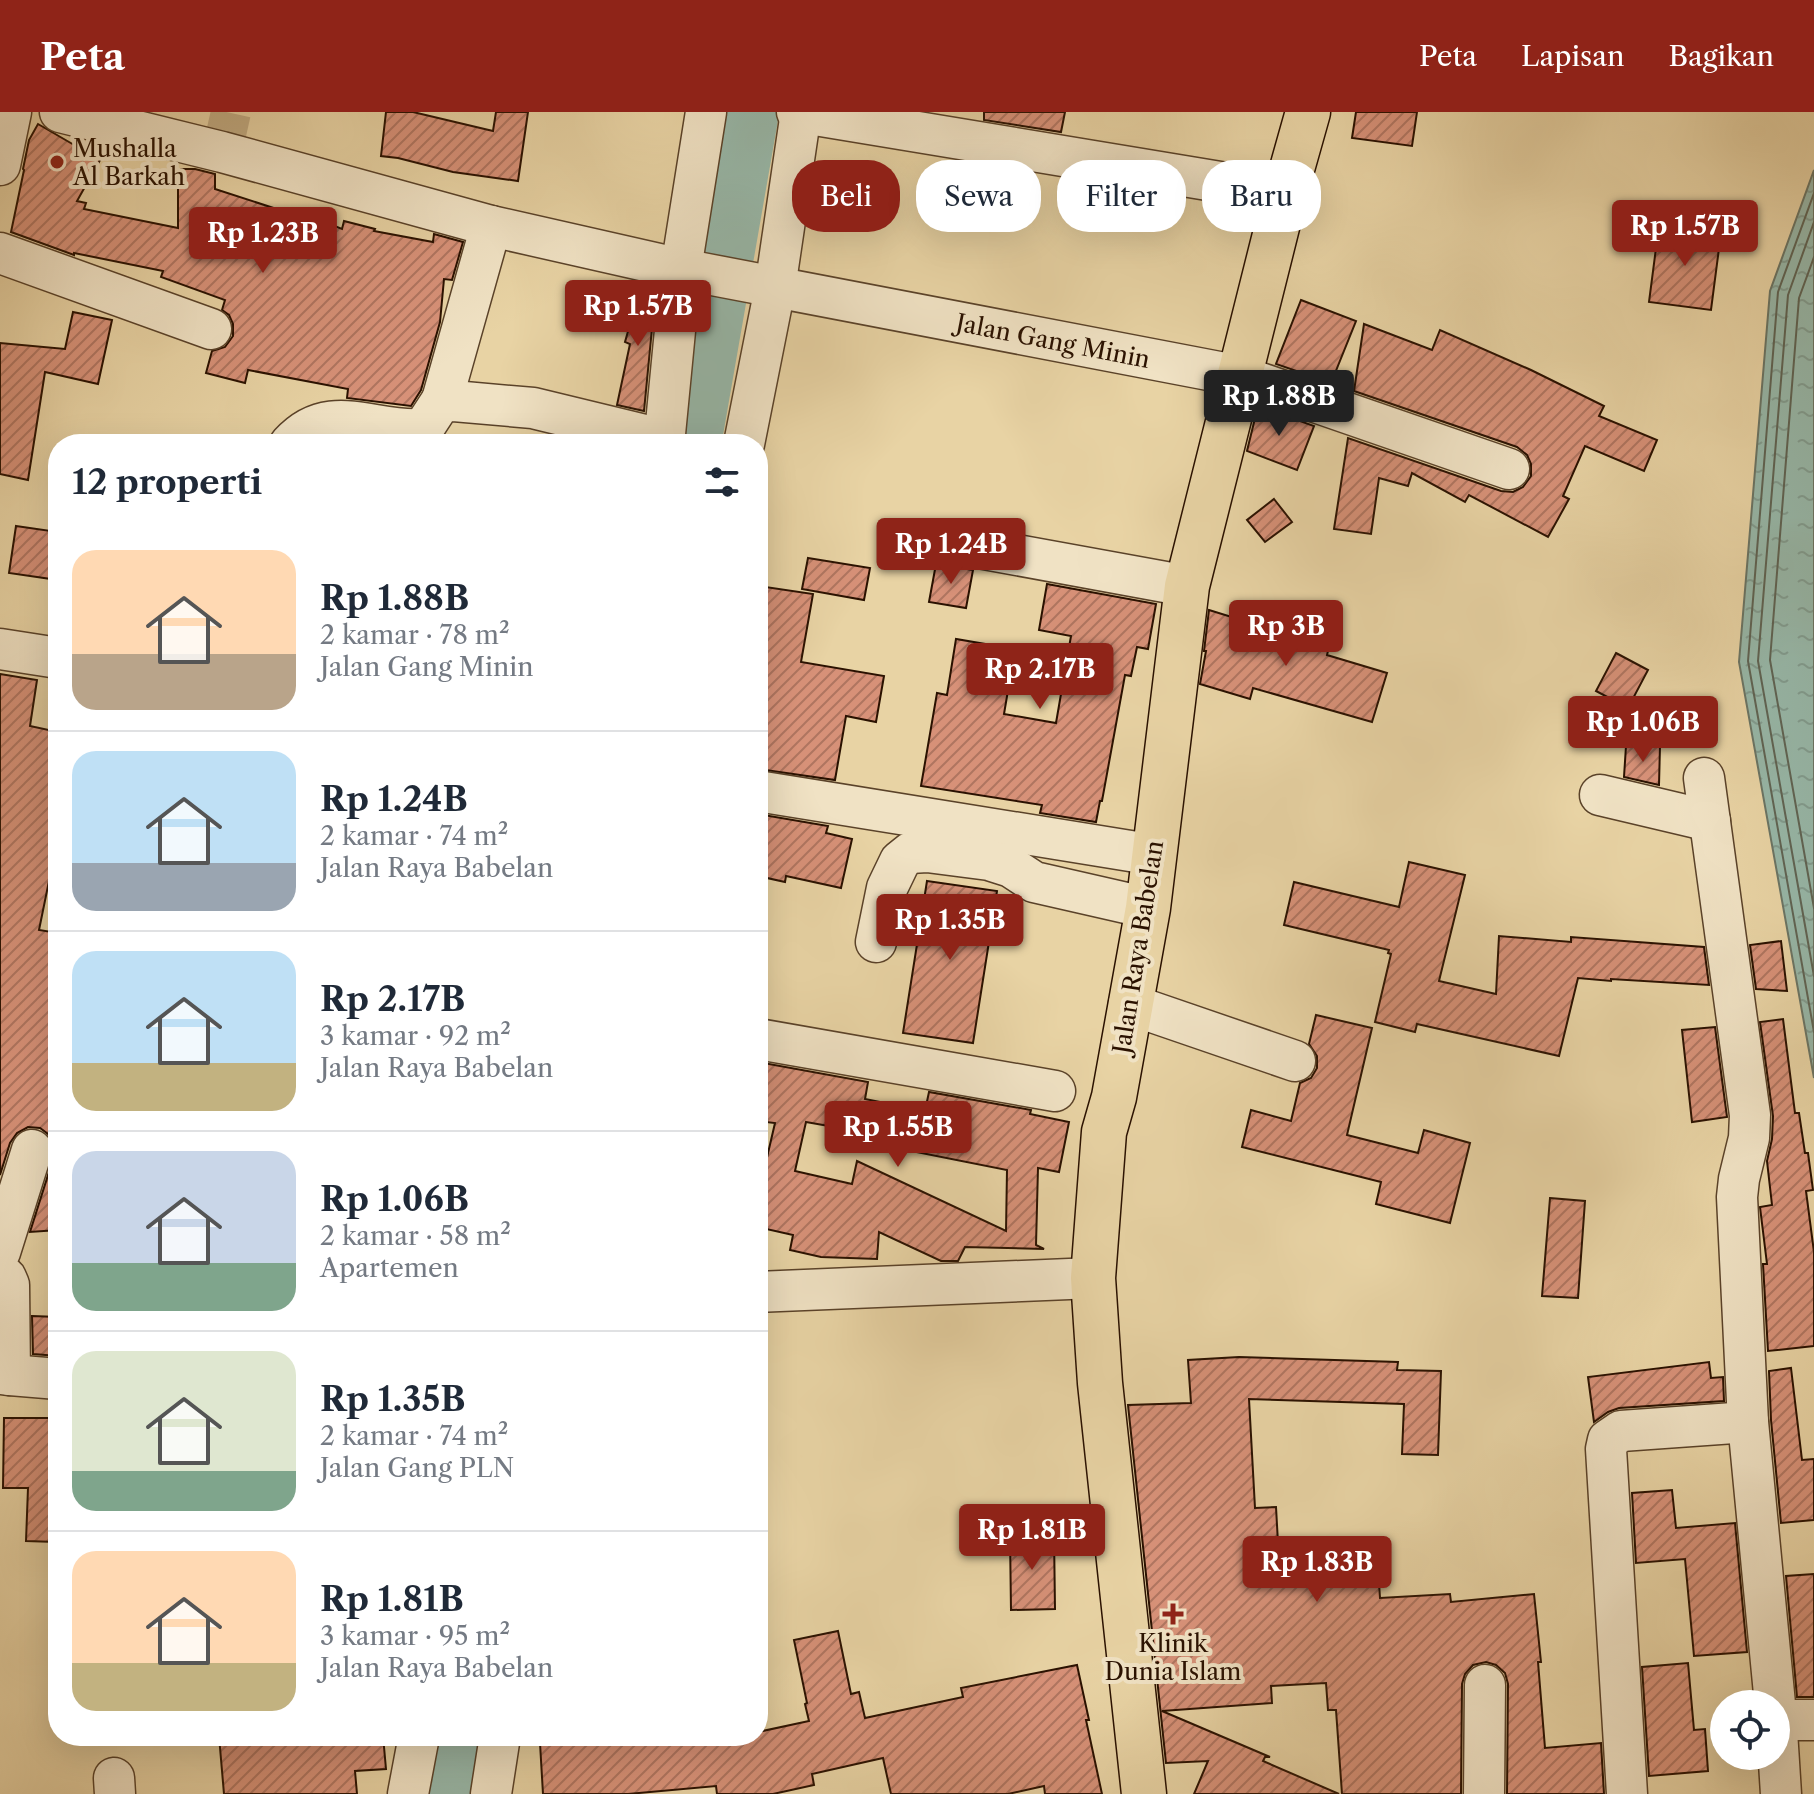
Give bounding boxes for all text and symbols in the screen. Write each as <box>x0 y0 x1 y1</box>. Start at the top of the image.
text: Peta <box>40 33 125 80</box>
text: Peta <box>1419 39 1477 73</box>
text: Lapisan <box>1521 39 1624 73</box>
text: Bagikan <box>1668 39 1774 73</box>
place label: Mushalla Al Barkah <box>72 134 185 191</box>
marker: Mushalla Al Barkah <box>48 153 66 171</box>
chip: Beli <box>792 160 900 232</box>
chip: Sewa <box>916 160 1041 232</box>
chip: Filter <box>1057 160 1186 232</box>
chip: Baru <box>1202 160 1321 232</box>
pin: Rp 1.57B <box>1602 200 1768 268</box>
pin: Rp 1.23B <box>180 207 346 275</box>
text: Rp 1.57B <box>1630 210 1740 242</box>
text: Rp 1.23B <box>207 217 319 249</box>
pin: Rp 1.57B <box>555 280 721 348</box>
text: Rp 1.57B <box>583 290 693 322</box>
street label: Jalan Gang Minin <box>950 307 1152 374</box>
pin: Rp 1.88B <box>1196 370 1362 438</box>
text: Rp 1.88B <box>1222 380 1336 412</box>
icon: filters <box>700 460 744 504</box>
text: 12 properti <box>72 461 262 503</box>
pin: Rp 1.24B <box>868 518 1034 586</box>
text: Rp 1.24B <box>895 528 1007 560</box>
text: Rp 1.88B <box>320 577 469 619</box>
icon: home <box>136 582 232 678</box>
pin: Rp 3B <box>1230 600 1342 668</box>
text: Rp 3B <box>1247 610 1325 642</box>
text: 2 kamar · 78 m² <box>320 619 510 651</box>
pin: Rp 2.17B <box>957 643 1123 711</box>
text: Jalan Gang Minin <box>320 651 533 683</box>
text: Rp 2.17B <box>984 653 1096 685</box>
pin: Rp 1.06B <box>1560 696 1726 764</box>
text: Rp 1.06B <box>1586 706 1700 738</box>
text: Rp 1.24B <box>320 778 468 820</box>
icon: home <box>136 783 232 879</box>
text: 2 kamar · 74 m² <box>320 820 508 852</box>
street label: Jalan Raya Babelan <box>1106 838 1169 1060</box>
text: Jalan Raya Babelan <box>320 852 553 884</box>
pin: Rp 1.35B <box>867 894 1033 962</box>
text: Rp 1.35B <box>894 904 1006 936</box>
text: Rp 2.17B <box>320 978 465 1020</box>
icon: home <box>136 983 232 1079</box>
text: 3 kamar · 92 m² <box>320 1020 511 1052</box>
text: Jalan Raya Babelan <box>320 1052 553 1084</box>
pin: Rp 1.55B <box>815 1101 981 1169</box>
text: Rp 1.55B <box>843 1111 953 1143</box>
text: Rp 1.06B <box>320 1178 469 1220</box>
icon: home <box>136 1183 232 1279</box>
text: 2 kamar · 58 m² <box>320 1220 511 1252</box>
text: Apartemen <box>320 1252 459 1284</box>
text: Rp 1.35B <box>320 1378 465 1420</box>
icon: home <box>136 1383 232 1479</box>
text: 2 kamar · 74 m² <box>320 1420 508 1452</box>
text: Jalan Gang PLN <box>320 1452 514 1484</box>
pin: Rp 1.81B <box>949 1504 1115 1572</box>
text: Rp 1.81B <box>977 1514 1087 1546</box>
pin: Rp 1.83B <box>1234 1536 1400 1604</box>
text: Rp 1.83B <box>1261 1546 1373 1578</box>
text: Rp 1.81B <box>320 1578 464 1620</box>
icon: home <box>136 1583 232 1679</box>
marker: Klinik Dunia Islam <box>1162 1603 1184 1625</box>
text: 3 kamar · 95 m² <box>320 1620 510 1652</box>
place label: Klinik Dunia Islam <box>1105 1629 1241 1686</box>
text: Jalan Raya Babelan <box>320 1652 553 1684</box>
map controls <box>1710 1690 1790 1770</box>
button: locate <box>1710 1690 1790 1770</box>

